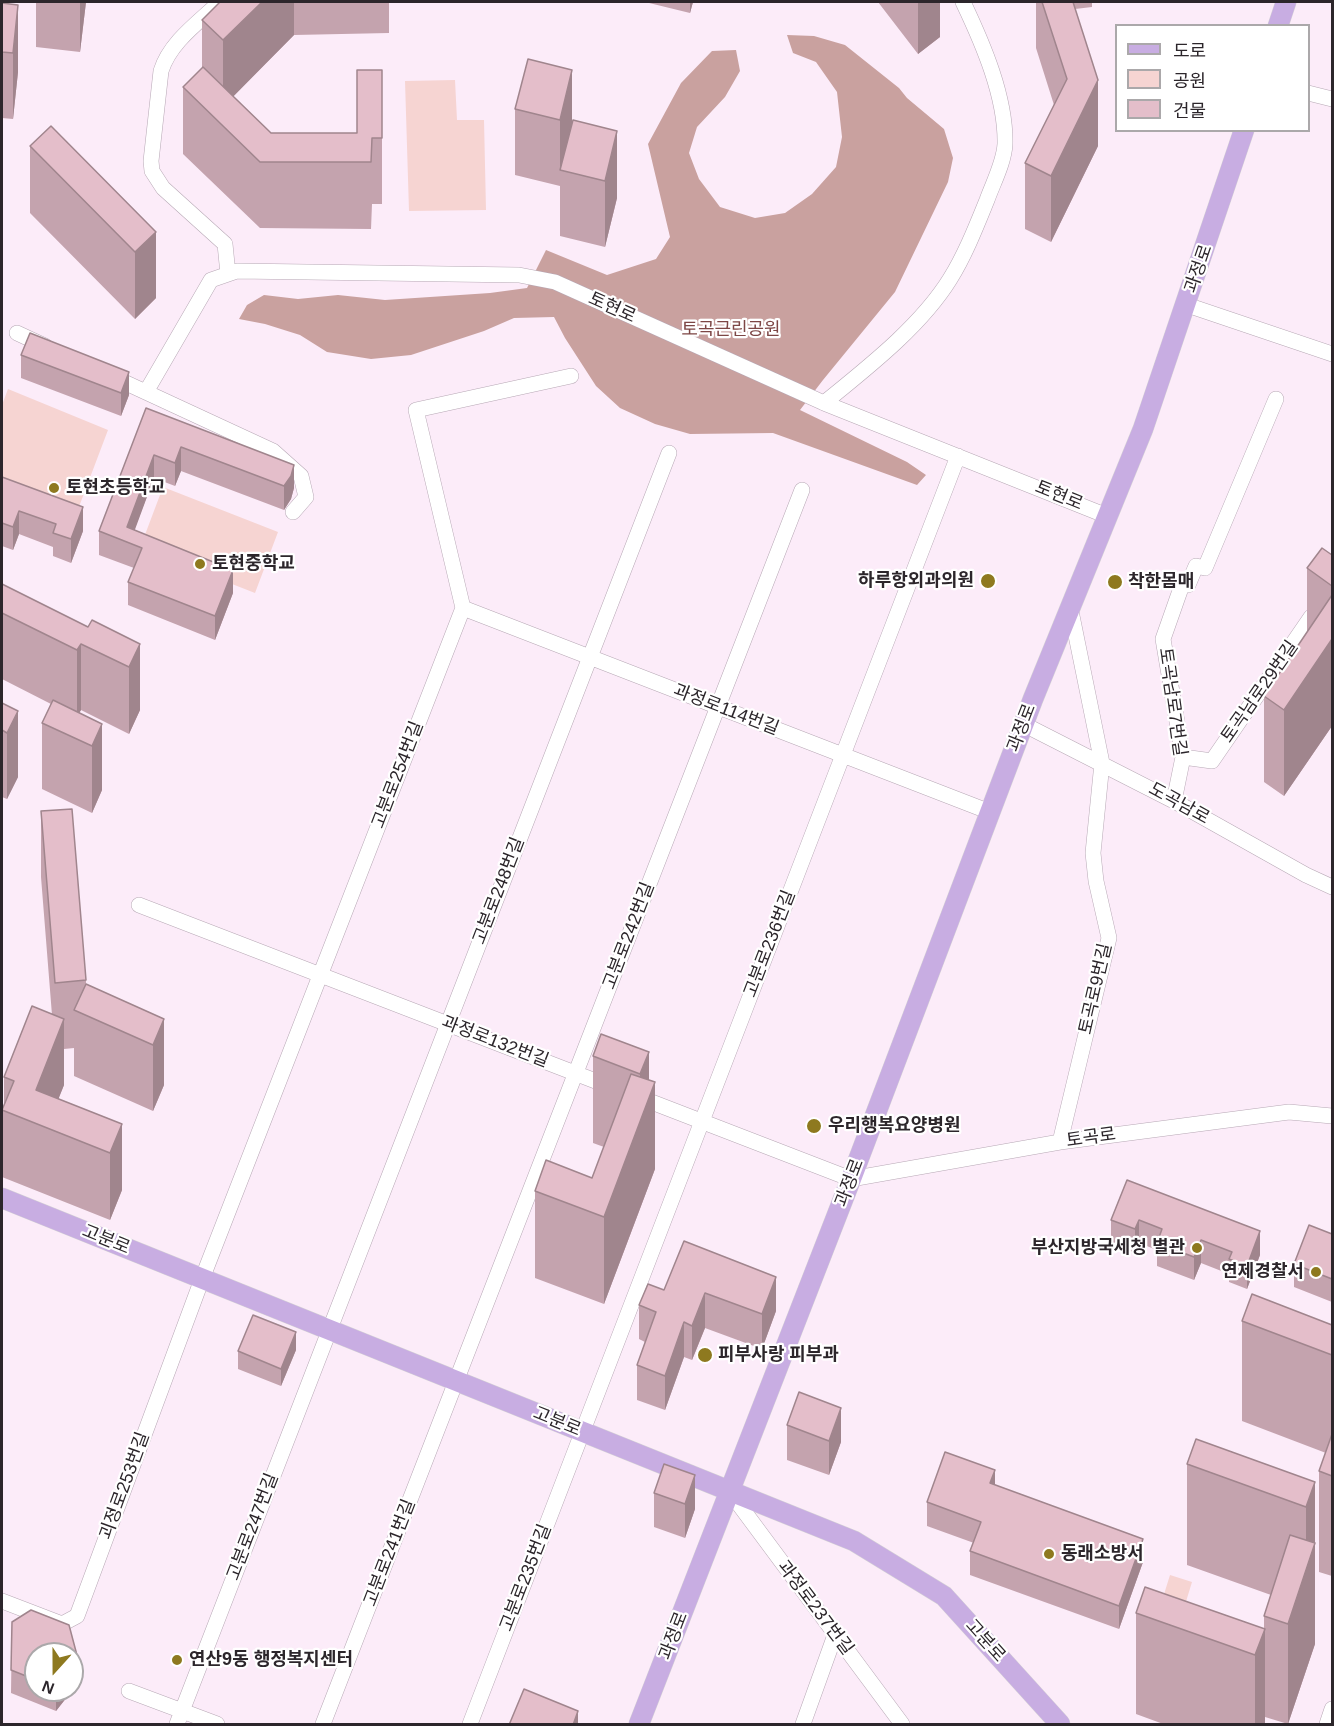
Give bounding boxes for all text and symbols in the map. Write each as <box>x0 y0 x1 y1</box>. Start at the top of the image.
legend <box>1115 24 1310 132</box>
text: 도로 <box>1173 41 1206 61</box>
text: 공원 <box>1173 71 1206 91</box>
text: 건물 <box>1173 101 1206 121</box>
street label: 과정로 <box>1181 242 1217 296</box>
street label: 토현로 <box>585 288 639 328</box>
park label: 토곡근린공원 <box>681 319 781 341</box>
place label: 토현초등학교 <box>66 477 165 499</box>
street label: 토현로 <box>1032 477 1086 515</box>
marker: 토현초등학교 <box>47 481 61 495</box>
place label: 토현중학교 <box>212 553 295 575</box>
marker: 토현중학교 <box>193 557 207 571</box>
place label: 하루항외과의원 <box>858 570 974 592</box>
place label: 착한몸매 <box>1128 571 1194 593</box>
marker: 하루항외과의원 <box>979 572 997 590</box>
marker: 착한몸매 <box>1106 573 1124 591</box>
street label: 토곡남로29번길 <box>1217 637 1303 747</box>
street label: 토곡남로7번길 <box>1154 646 1190 758</box>
street label: 과정로114번길 <box>670 680 782 740</box>
street label: 과정로 <box>1003 701 1041 755</box>
street label: 고분로254번길 <box>368 718 428 832</box>
street label: 도곡남로 <box>1145 778 1213 830</box>
street label: 고분로248번길 <box>469 834 529 948</box>
street label: 고분로242번길 <box>599 879 659 993</box>
street label: 고분로236번길 <box>740 887 800 1001</box>
street label: 토곡로9번길 <box>1075 941 1117 1037</box>
street label: 과정로132번길 <box>438 1012 552 1072</box>
place label: 우리행복요양병원 <box>828 1115 960 1137</box>
marker: 우리행복요양병원 <box>805 1117 823 1135</box>
street label: 토곡로 <box>1065 1124 1117 1152</box>
street label: 과정로 <box>831 1156 869 1210</box>
street label: 고분로 <box>79 1221 133 1259</box>
place label: 부산지방국세청 별관 <box>1031 1237 1185 1259</box>
marker: 부산지방국세청 별관 <box>1190 1241 1204 1255</box>
place label: 연제경찰서 <box>1221 1261 1304 1283</box>
marker: 연제경찰서 <box>1309 1265 1323 1279</box>
place label: 피부사랑 피부과 <box>718 1344 839 1366</box>
marker: 피부사랑 피부과 <box>696 1346 714 1364</box>
street label: 고분로 <box>530 1403 584 1441</box>
street label: 괴정로253번길 <box>96 1429 154 1543</box>
street label: 고분로247번길 <box>223 1470 283 1584</box>
street label: 고분로241번길 <box>360 1496 420 1610</box>
street label: 고분로235번길 <box>496 1521 556 1635</box>
place label: 동래소방서 <box>1061 1543 1144 1565</box>
marker: 동래소방서 <box>1042 1547 1056 1561</box>
street label: 과정로237번길 <box>772 1556 858 1660</box>
street label: 과정로 <box>655 1609 693 1663</box>
street label: 고분로 <box>960 1615 1010 1667</box>
north arrow <box>24 1642 84 1702</box>
place label: 연산9동 행정복지센터 <box>189 1649 353 1671</box>
marker: 연산9동 행정복지센터 <box>170 1653 184 1667</box>
text: N <box>40 1677 57 1697</box>

